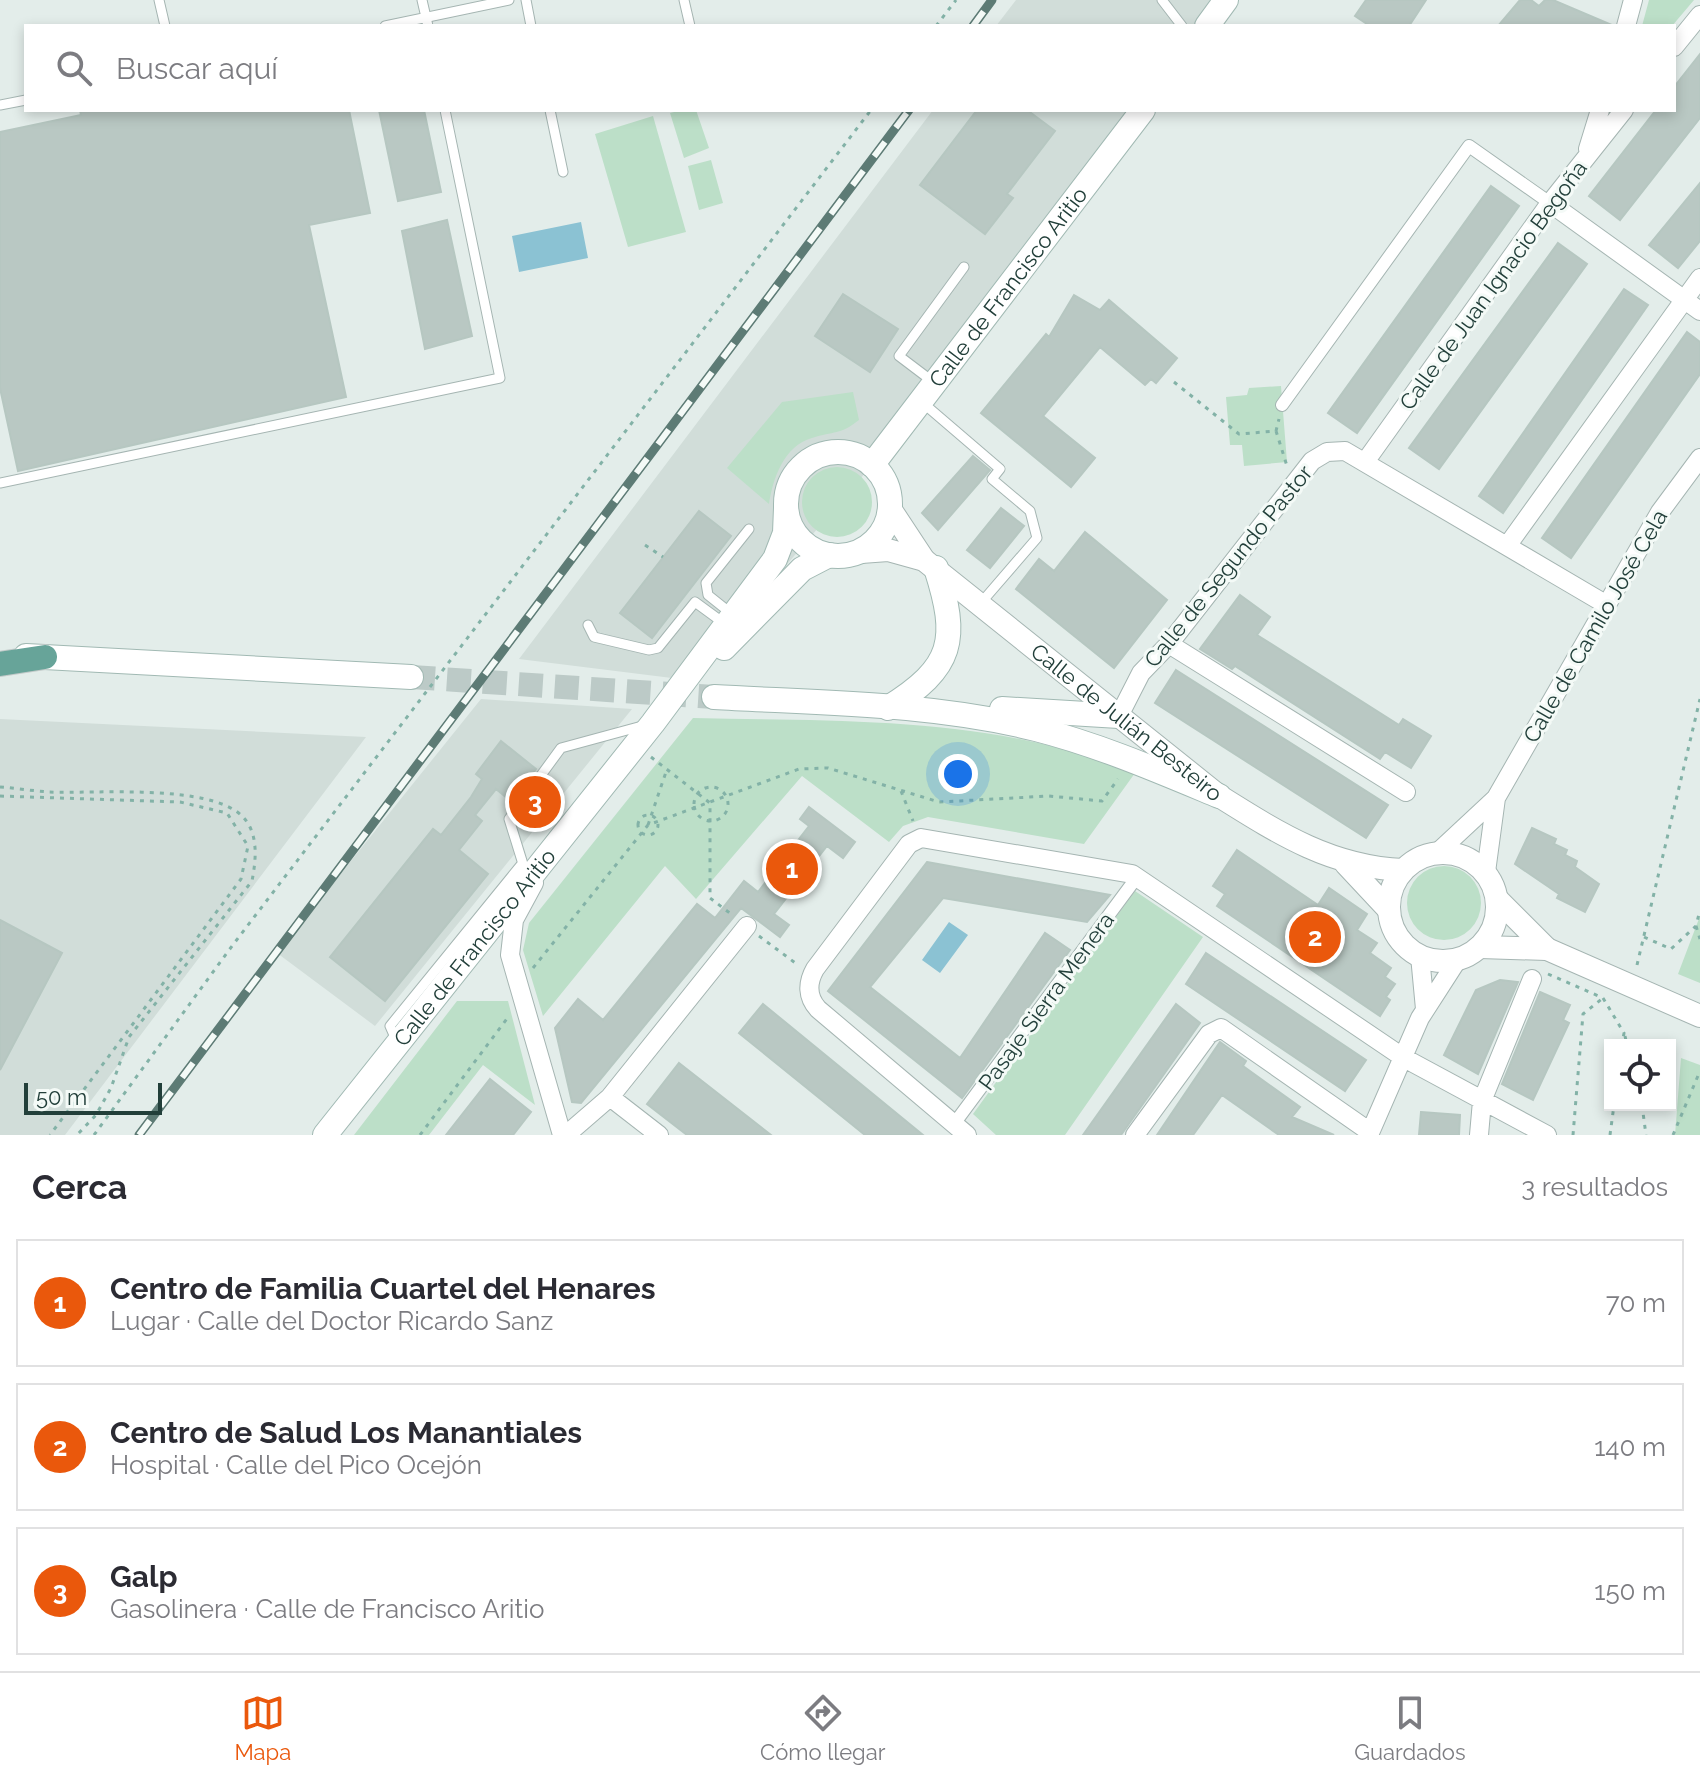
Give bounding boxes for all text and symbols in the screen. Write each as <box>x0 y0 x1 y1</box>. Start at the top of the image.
search box <box>24 24 1676 112</box>
icon: search <box>52 46 96 90</box>
text: Buscar aquí <box>116 51 278 86</box>
street label: Calle de Juan Ignacio Begoña <box>1394 155 1592 415</box>
street label: Calle de Francisco Aritio <box>923 182 1092 392</box>
street label: Calle de Segundo Pastor <box>1139 460 1318 672</box>
street label: Calle de Camilo José Cela <box>1518 505 1672 747</box>
street label: Calle de Julián Besteiro <box>1026 638 1228 807</box>
your location <box>938 754 978 794</box>
pin: 3 <box>509 772 561 832</box>
pin: 1 <box>766 839 818 899</box>
street label: Calle de Francisco Aritio <box>388 843 561 1051</box>
street label: Pasaje Sierra Menera <box>973 907 1119 1095</box>
pin: 2 <box>1289 907 1341 967</box>
map controls <box>1604 1039 1676 1111</box>
button: locate <box>1604 1039 1676 1111</box>
scale bar <box>24 1079 162 1115</box>
text: 50 m <box>36 1084 87 1110</box>
text: Cerca <box>32 1167 127 1207</box>
text: 3 resultados <box>1521 1172 1668 1202</box>
text: Centro de Familia Cuartel del Henares <box>110 1271 656 1306</box>
text: 1 <box>54 1288 66 1318</box>
text: 70 m <box>1606 1288 1666 1318</box>
text: Lugar · Calle del Doctor Ricardo Sanz <box>110 1306 553 1336</box>
text: Centro de Salud Los Manantiales <box>110 1415 582 1450</box>
text: 2 <box>53 1432 67 1462</box>
text: 140 m <box>1594 1432 1666 1462</box>
text: Hospital · Calle del Pico Ocejón <box>110 1450 482 1480</box>
text: Galp <box>110 1559 178 1594</box>
text: 3 <box>53 1576 67 1606</box>
text: 150 m <box>1594 1576 1666 1606</box>
text: Gasolinera · Calle de Francisco Aritio <box>110 1594 544 1624</box>
tab: Mapa <box>234 1691 291 1765</box>
tab: Cómo llegar <box>760 1691 885 1765</box>
tab: Guardados <box>1354 1691 1466 1765</box>

